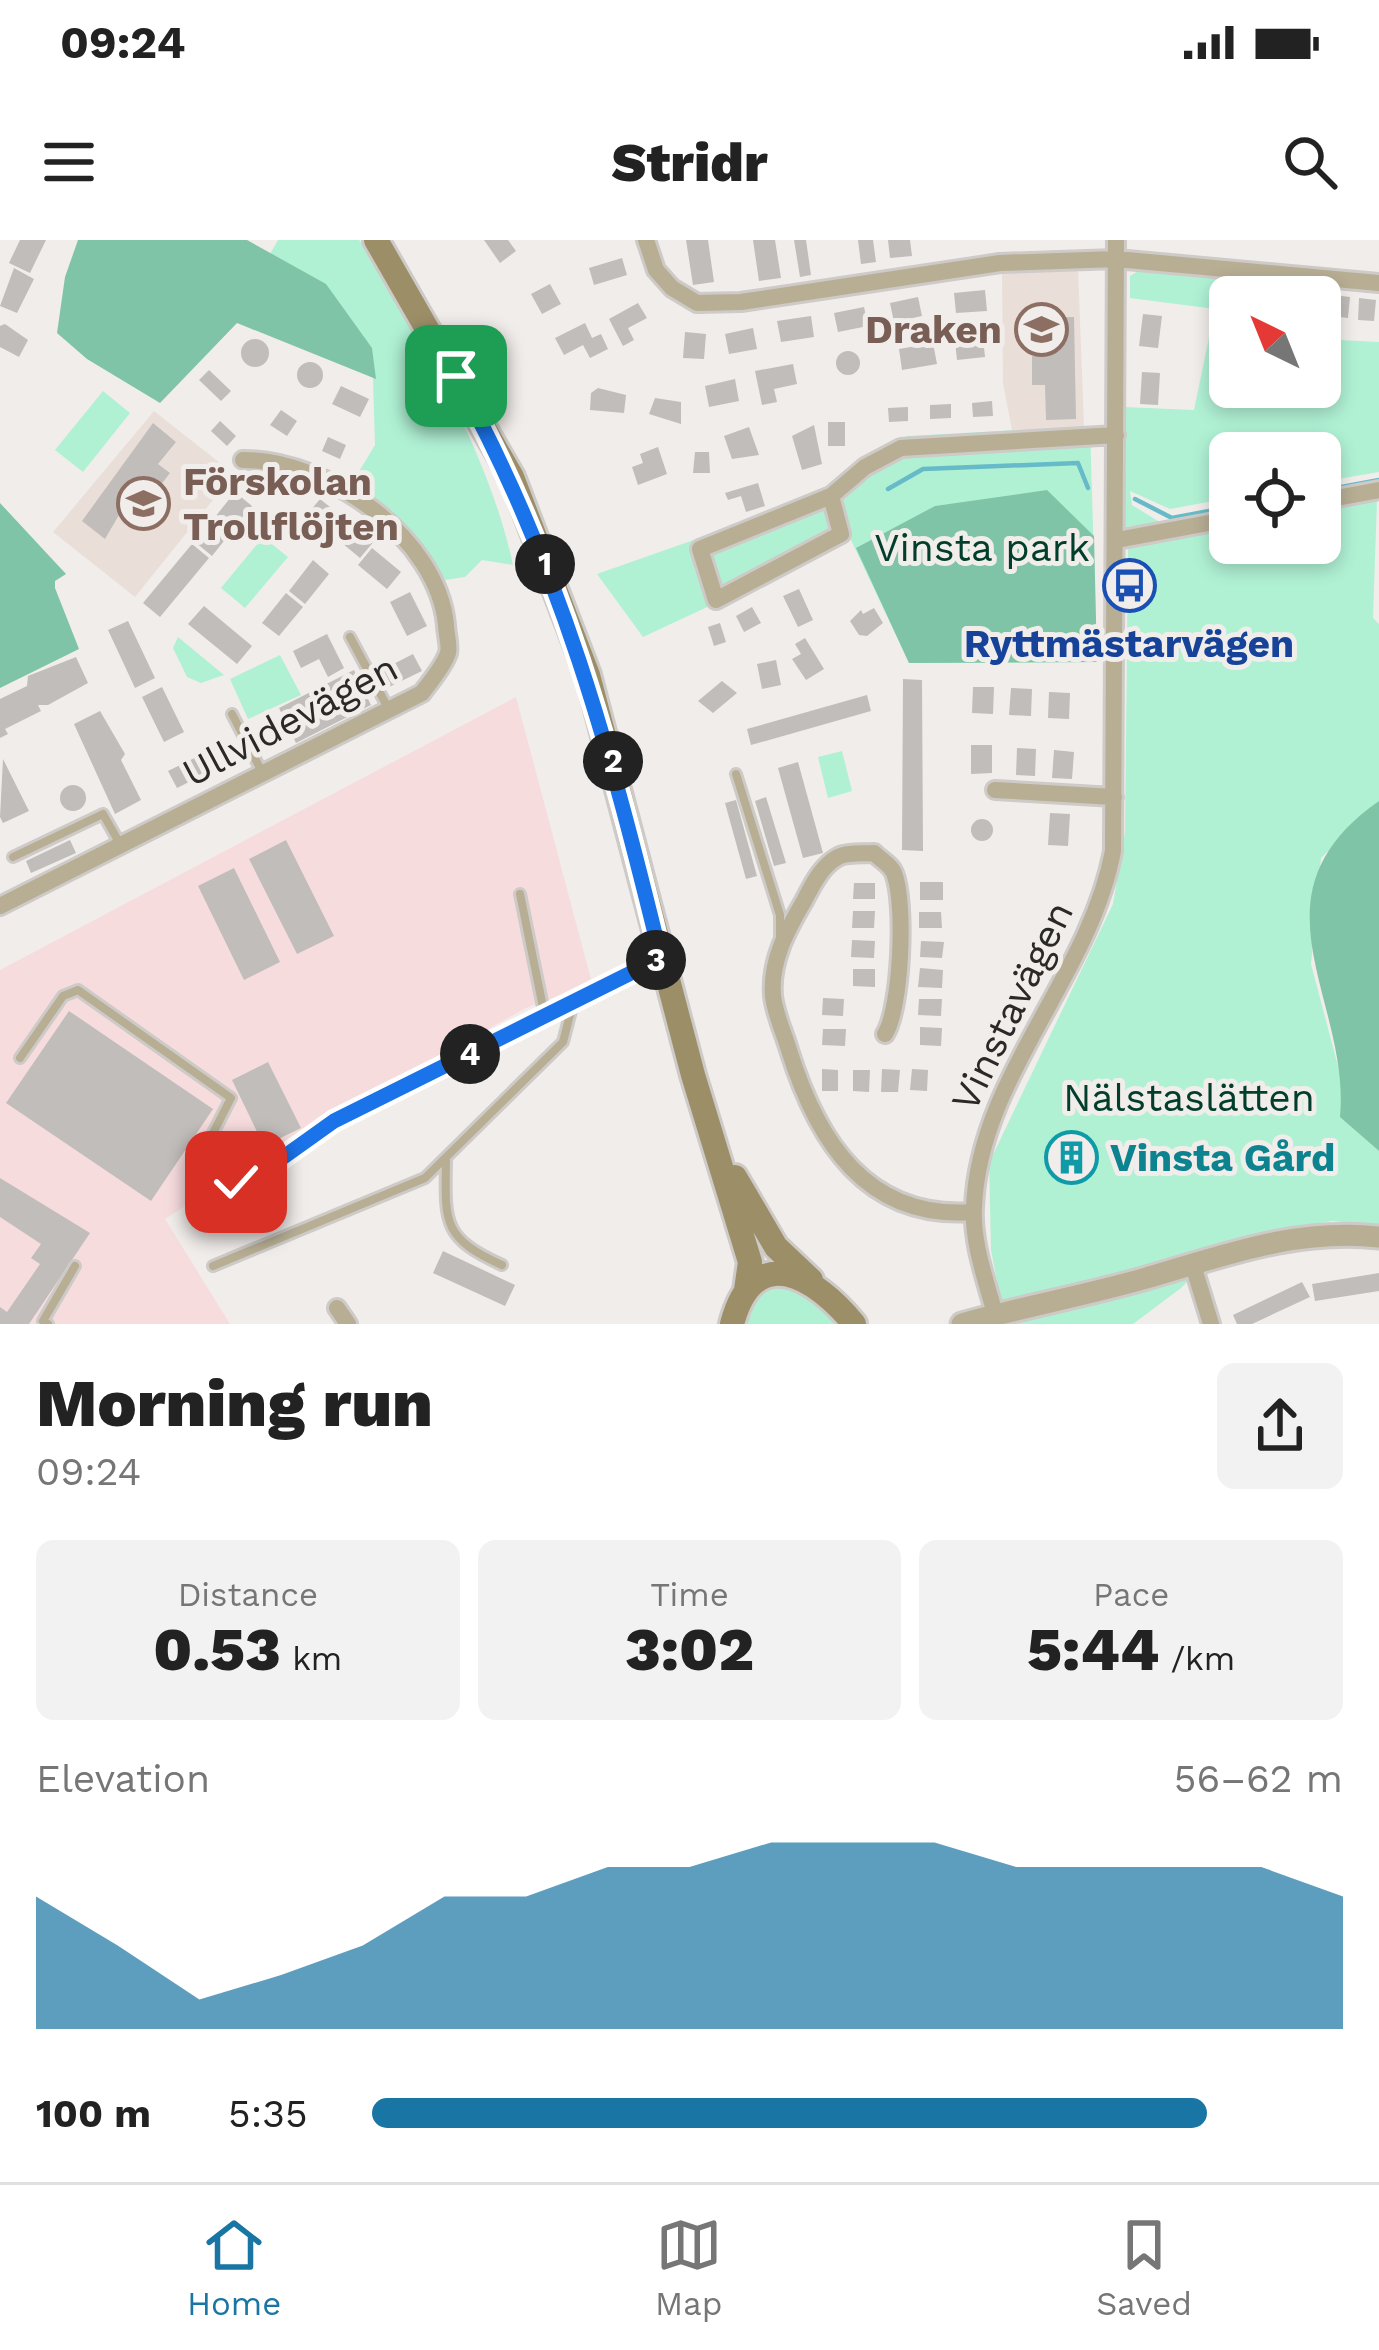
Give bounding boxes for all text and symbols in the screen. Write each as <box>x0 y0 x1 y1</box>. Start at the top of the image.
text: 09:24 <box>60 16 186 69</box>
icon: menu <box>36 129 102 195</box>
icon: search <box>1277 129 1343 195</box>
text: Stridr <box>611 131 768 194</box>
north arrow <box>1209 276 1341 408</box>
map controls <box>1209 276 1341 564</box>
school or university icon: Draken <box>1013 301 1069 357</box>
place label: Draken <box>865 307 1002 352</box>
pin <box>405 325 507 427</box>
icon: arrive <box>423 343 489 409</box>
button: locate <box>1209 432 1341 564</box>
place label: Förskolan Trollflöjten <box>183 459 399 549</box>
school or university icon: Förskolan Trollflöjten <box>116 475 172 531</box>
park label: Vinsta park <box>874 525 1090 570</box>
pin: 1 <box>515 534 575 594</box>
text: 1 <box>538 544 552 583</box>
bus stop icon: Ryttmästarvägen <box>1101 558 1157 614</box>
place label: Ryttmästarvägen <box>964 621 1294 666</box>
street label: Ullvidevägen <box>175 645 405 795</box>
pin: 2 <box>583 731 643 791</box>
text: 2 <box>603 741 623 780</box>
street label: Vinstavägen <box>942 894 1082 1118</box>
pin: 3 <box>626 930 686 990</box>
text: 3 <box>646 940 666 979</box>
pin: 4 <box>440 1024 500 1084</box>
text: 4 <box>459 1034 481 1073</box>
park label: Nälstaslätten <box>1063 1075 1315 1120</box>
building icon: Vinsta Gård <box>1043 1129 1099 1185</box>
pin <box>185 1131 287 1233</box>
place label: Vinsta Gård <box>1110 1135 1335 1180</box>
icon: check <box>203 1149 269 1215</box>
button: share <box>1217 1363 1343 1489</box>
text: Morning run <box>36 1365 433 1442</box>
text: 09:24 <box>36 1449 141 1494</box>
text: Distance <box>178 1575 318 1614</box>
text: Time <box>650 1575 729 1614</box>
text: Pace <box>1093 1575 1169 1614</box>
text: 0.53 <box>153 1614 281 1685</box>
text: 3:02 <box>625 1614 754 1685</box>
text: 5:44 <box>1027 1614 1159 1685</box>
text: km <box>281 1639 342 1678</box>
text: /km <box>1159 1639 1235 1678</box>
text: Elevation <box>36 1756 210 1801</box>
text: 56–62 m <box>1174 1756 1343 1801</box>
text: 100 m <box>36 2091 151 2136</box>
text: 5:35 <box>228 2091 308 2136</box>
tab: Home <box>187 2212 281 2323</box>
tab: Map <box>655 2212 722 2323</box>
tab: Saved <box>1096 2212 1192 2323</box>

